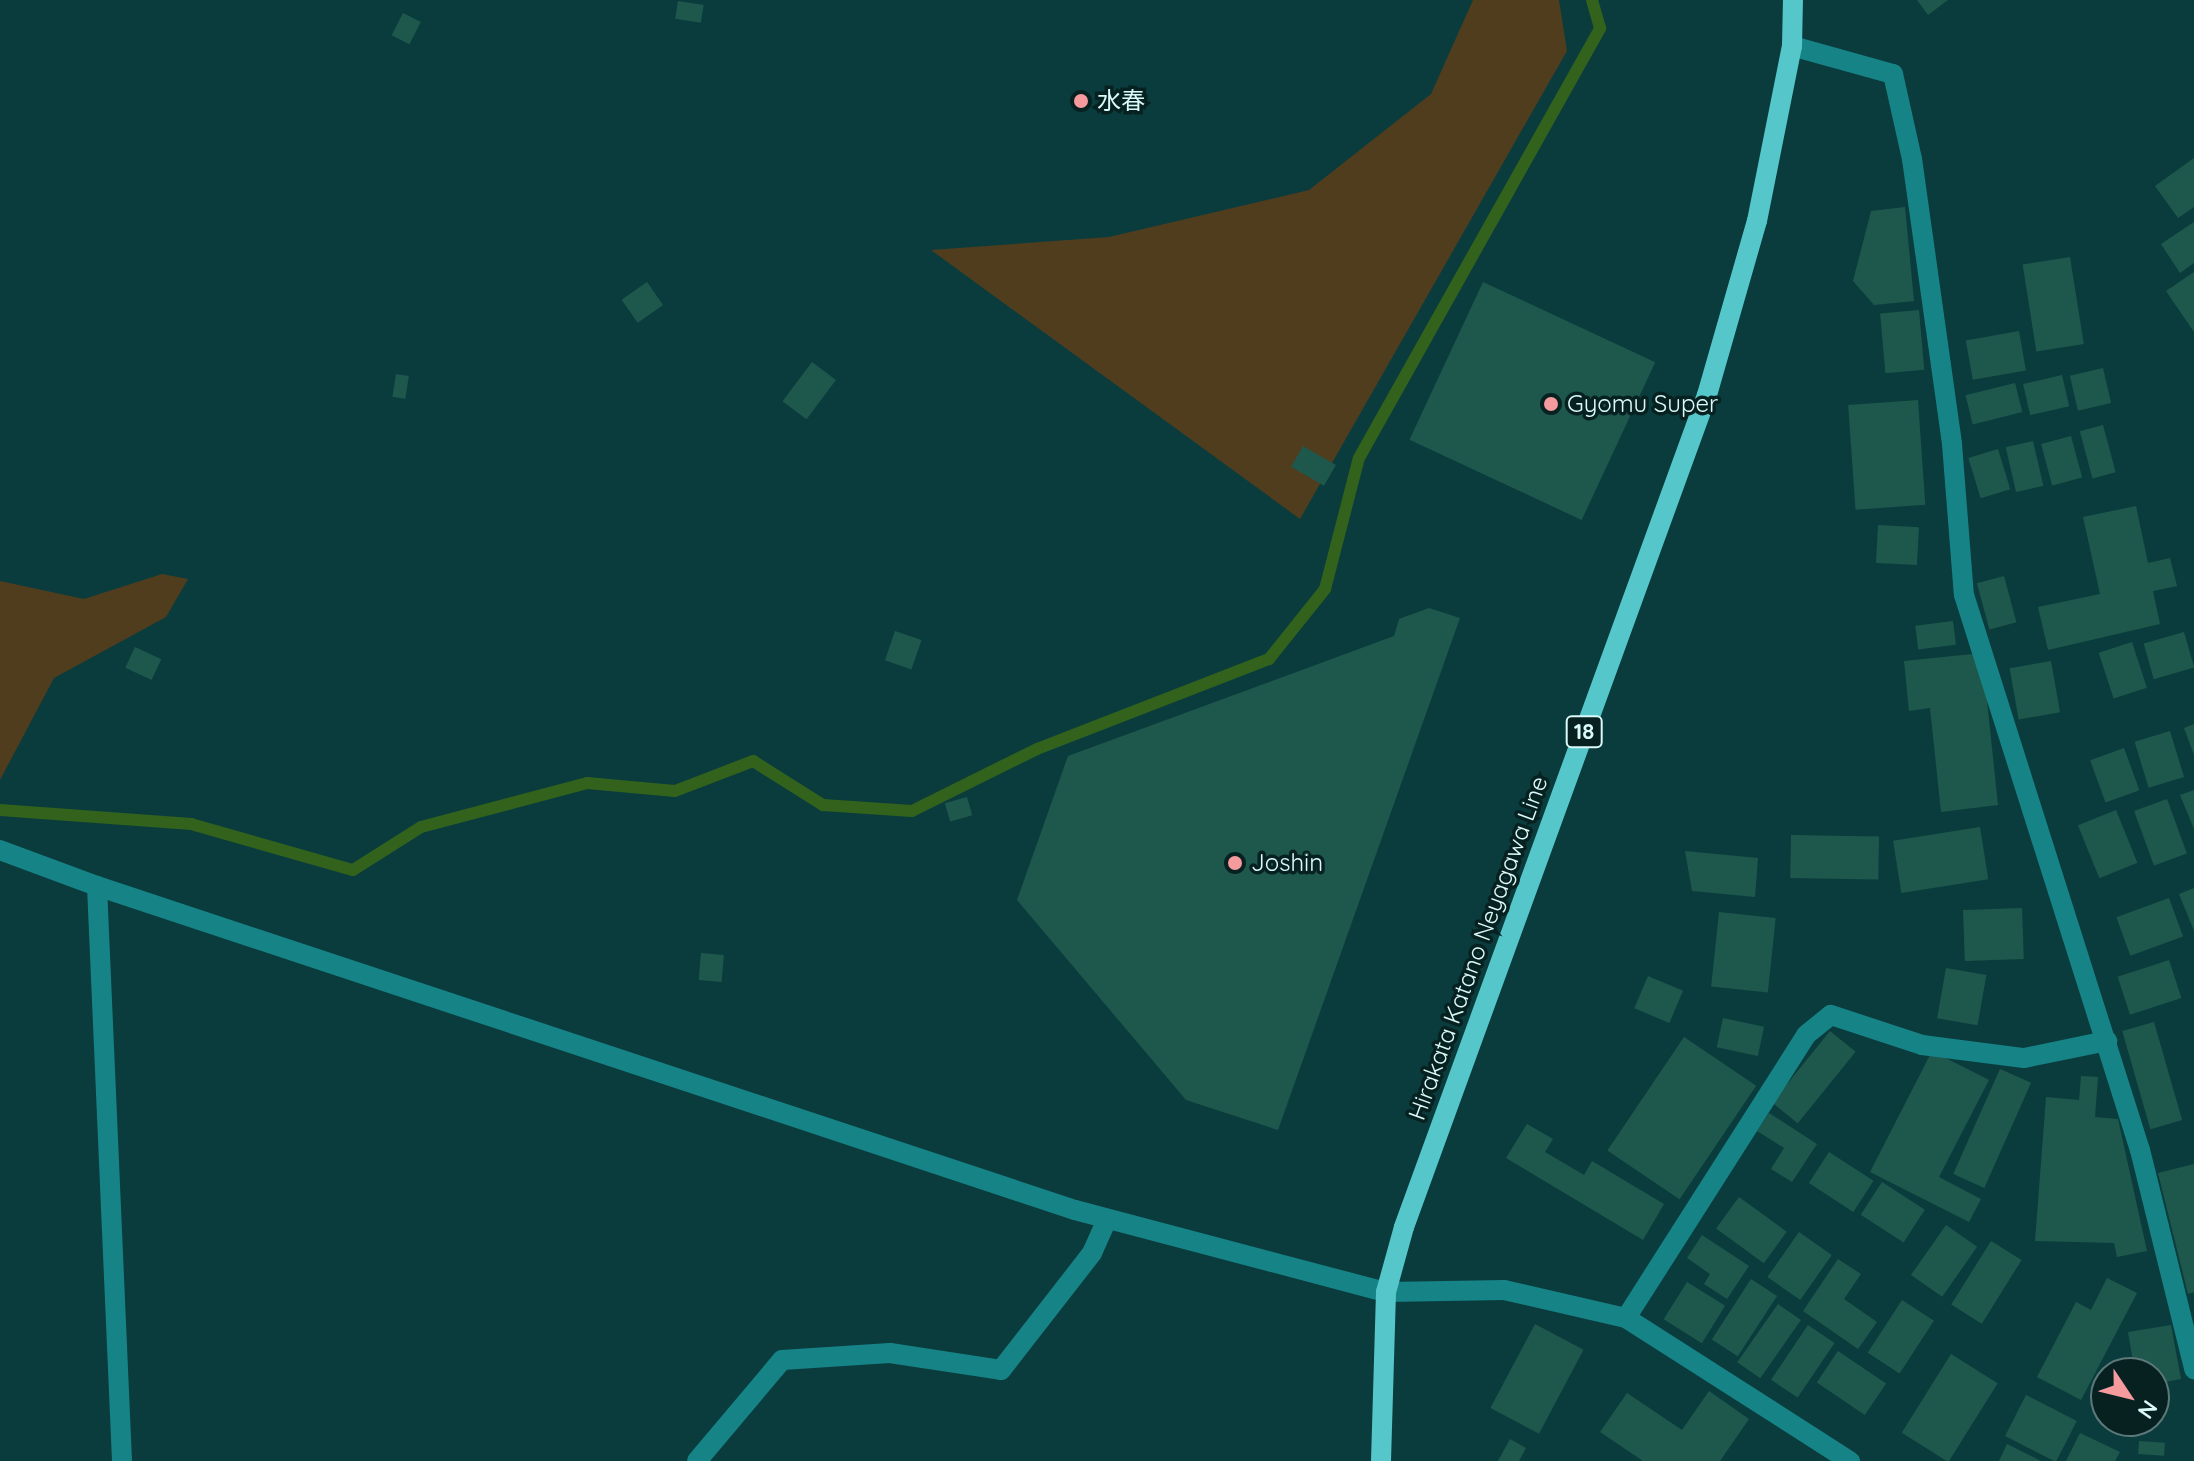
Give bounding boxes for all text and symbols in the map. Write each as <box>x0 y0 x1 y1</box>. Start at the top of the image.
place label: 水春 <box>1097 87 1145 115</box>
marker: 水春 <box>1072 92 1090 110</box>
place label: Gyomu Super <box>1567 390 1718 418</box>
marker: Gyomu Super <box>1542 395 1560 413</box>
road number: 18 <box>1564 714 1604 750</box>
street label: Hirakata Katano Neyagawa Line <box>1402 772 1554 1124</box>
place label: Joshin <box>1251 849 1323 877</box>
marker: Joshin <box>1226 854 1244 872</box>
north arrow <box>2090 1357 2170 1437</box>
text: N <box>2132 1395 2164 1424</box>

